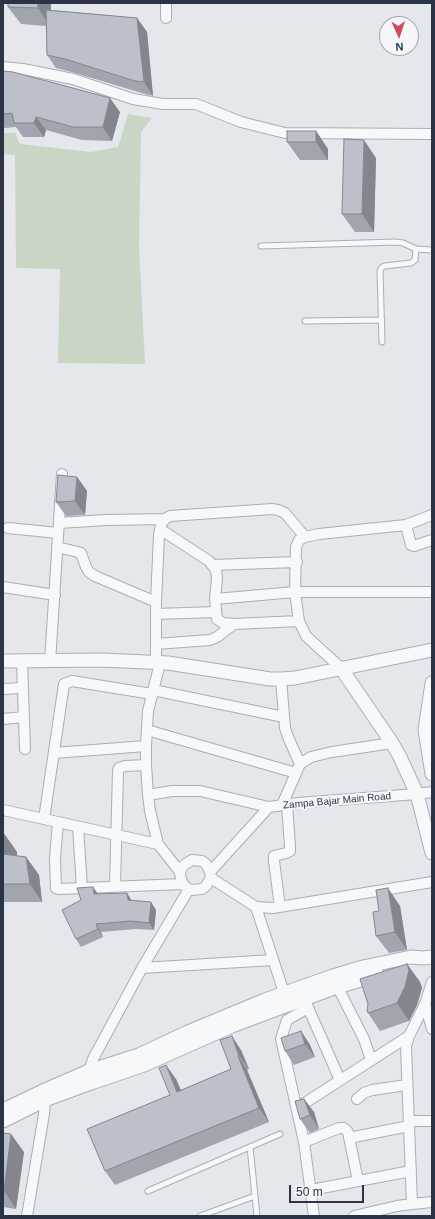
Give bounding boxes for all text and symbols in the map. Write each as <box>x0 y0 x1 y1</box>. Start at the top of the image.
north arrow <box>379 16 419 56</box>
text: N <box>395 41 404 53</box>
street label: Zampa Bajar Main Road <box>282 790 392 812</box>
scale bar <box>291 1177 366 1203</box>
text: 50 m <box>296 1185 323 1199</box>

